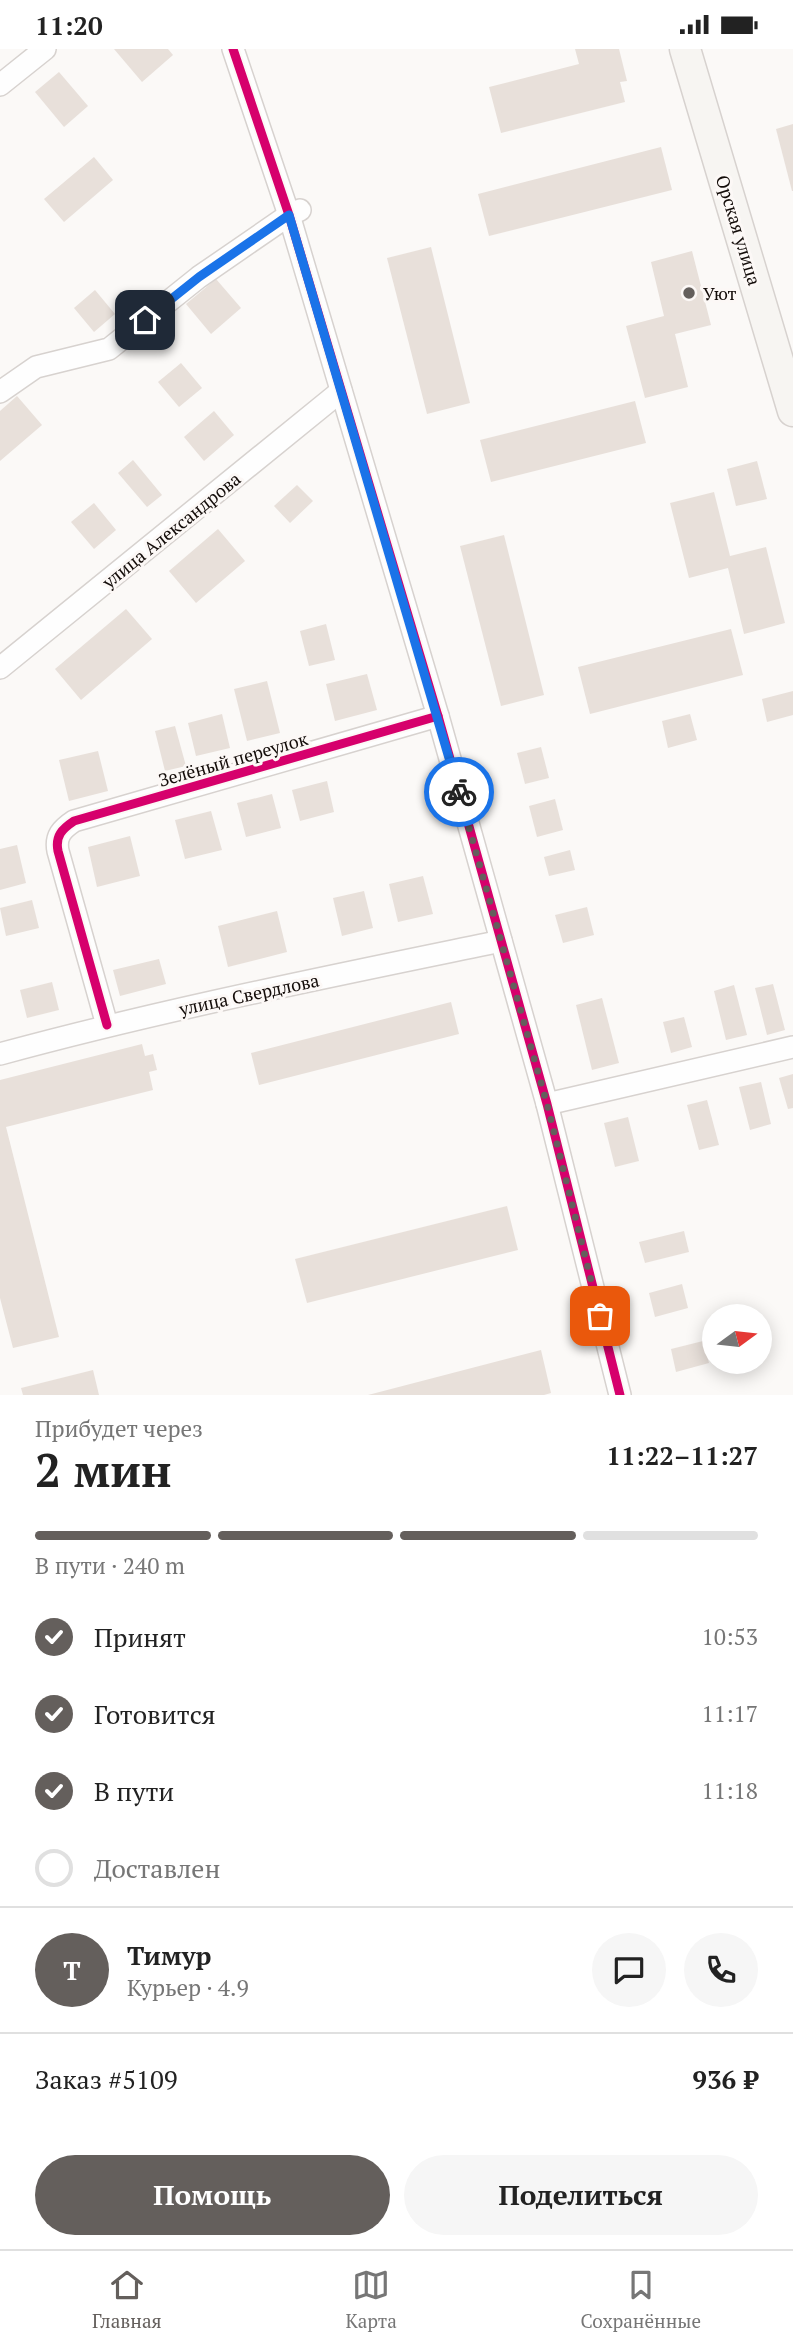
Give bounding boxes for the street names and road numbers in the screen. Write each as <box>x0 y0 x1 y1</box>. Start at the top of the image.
street label: Орская улица <box>711 172 767 288</box>
street label: улица Александрова <box>96 467 245 594</box>
street label: Зелёный переулок <box>155 726 311 792</box>
street label: улица Свердлова <box>176 967 321 1021</box>

